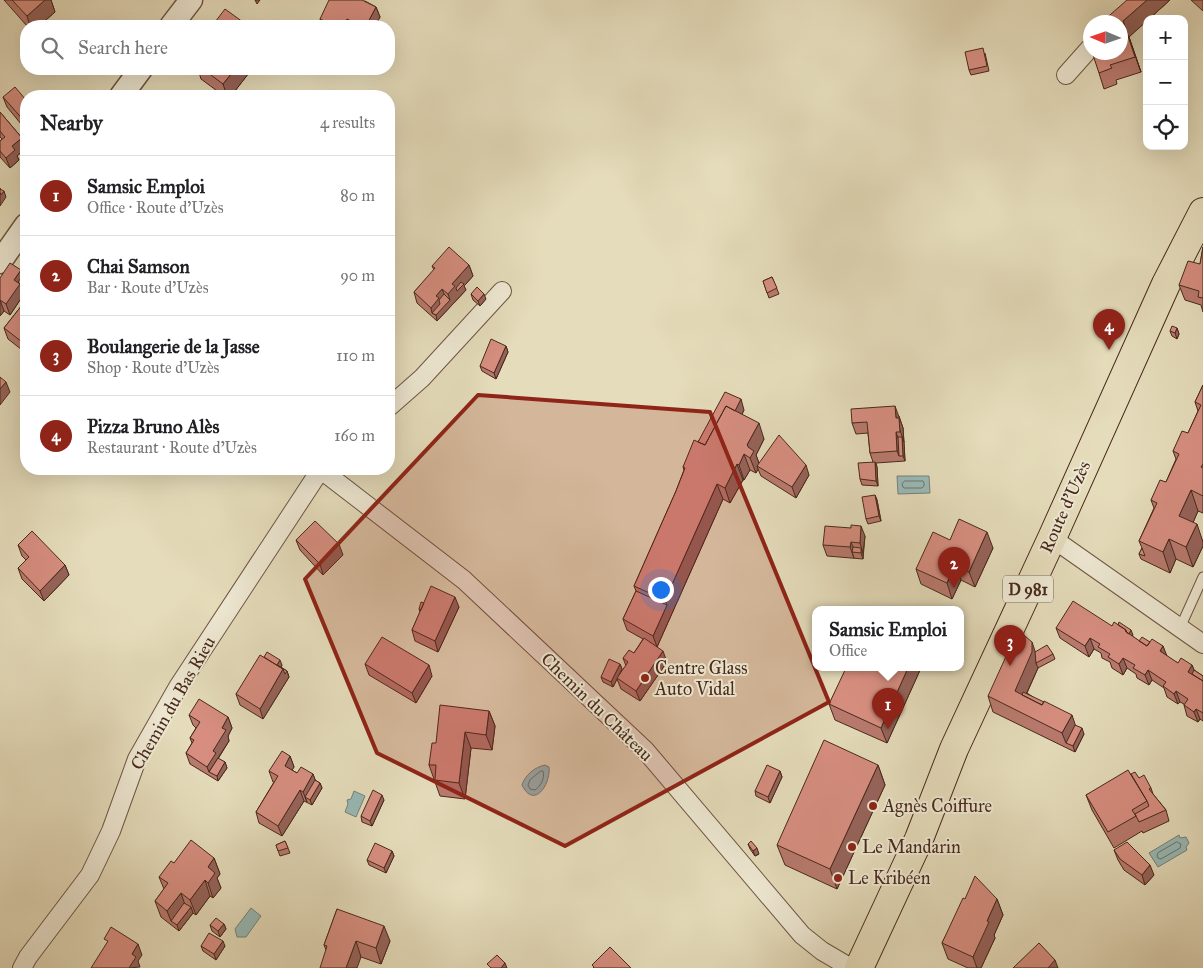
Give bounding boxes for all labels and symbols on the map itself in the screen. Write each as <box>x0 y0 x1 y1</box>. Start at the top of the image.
north arrow <box>1083 15 1128 60</box>
pin: 4 <box>1093 309 1125 350</box>
street label: Route d'Uzès <box>1035 457 1095 557</box>
pin: 2 <box>938 547 970 588</box>
road number: D 981 <box>1003 576 1053 602</box>
your location <box>648 577 674 603</box>
pin: 3 <box>994 625 1026 666</box>
street label: Chemin du Bas Rieu <box>126 632 220 774</box>
street label: Chemin du Château <box>537 648 658 766</box>
place label: Centre Glass Auto Vidal <box>654 657 748 700</box>
marker: Centre Glass Auto Vidal <box>639 672 651 684</box>
pin: 1 <box>872 688 904 729</box>
place label: Agnès Coiffure <box>882 795 992 818</box>
marker: Agnès Coiffure <box>867 800 879 812</box>
place label: Le Mandarin <box>862 836 961 858</box>
marker: Le Mandarin <box>846 841 858 853</box>
place label: Le Kribéen <box>848 867 931 889</box>
marker: Le Kribéen <box>832 872 844 884</box>

